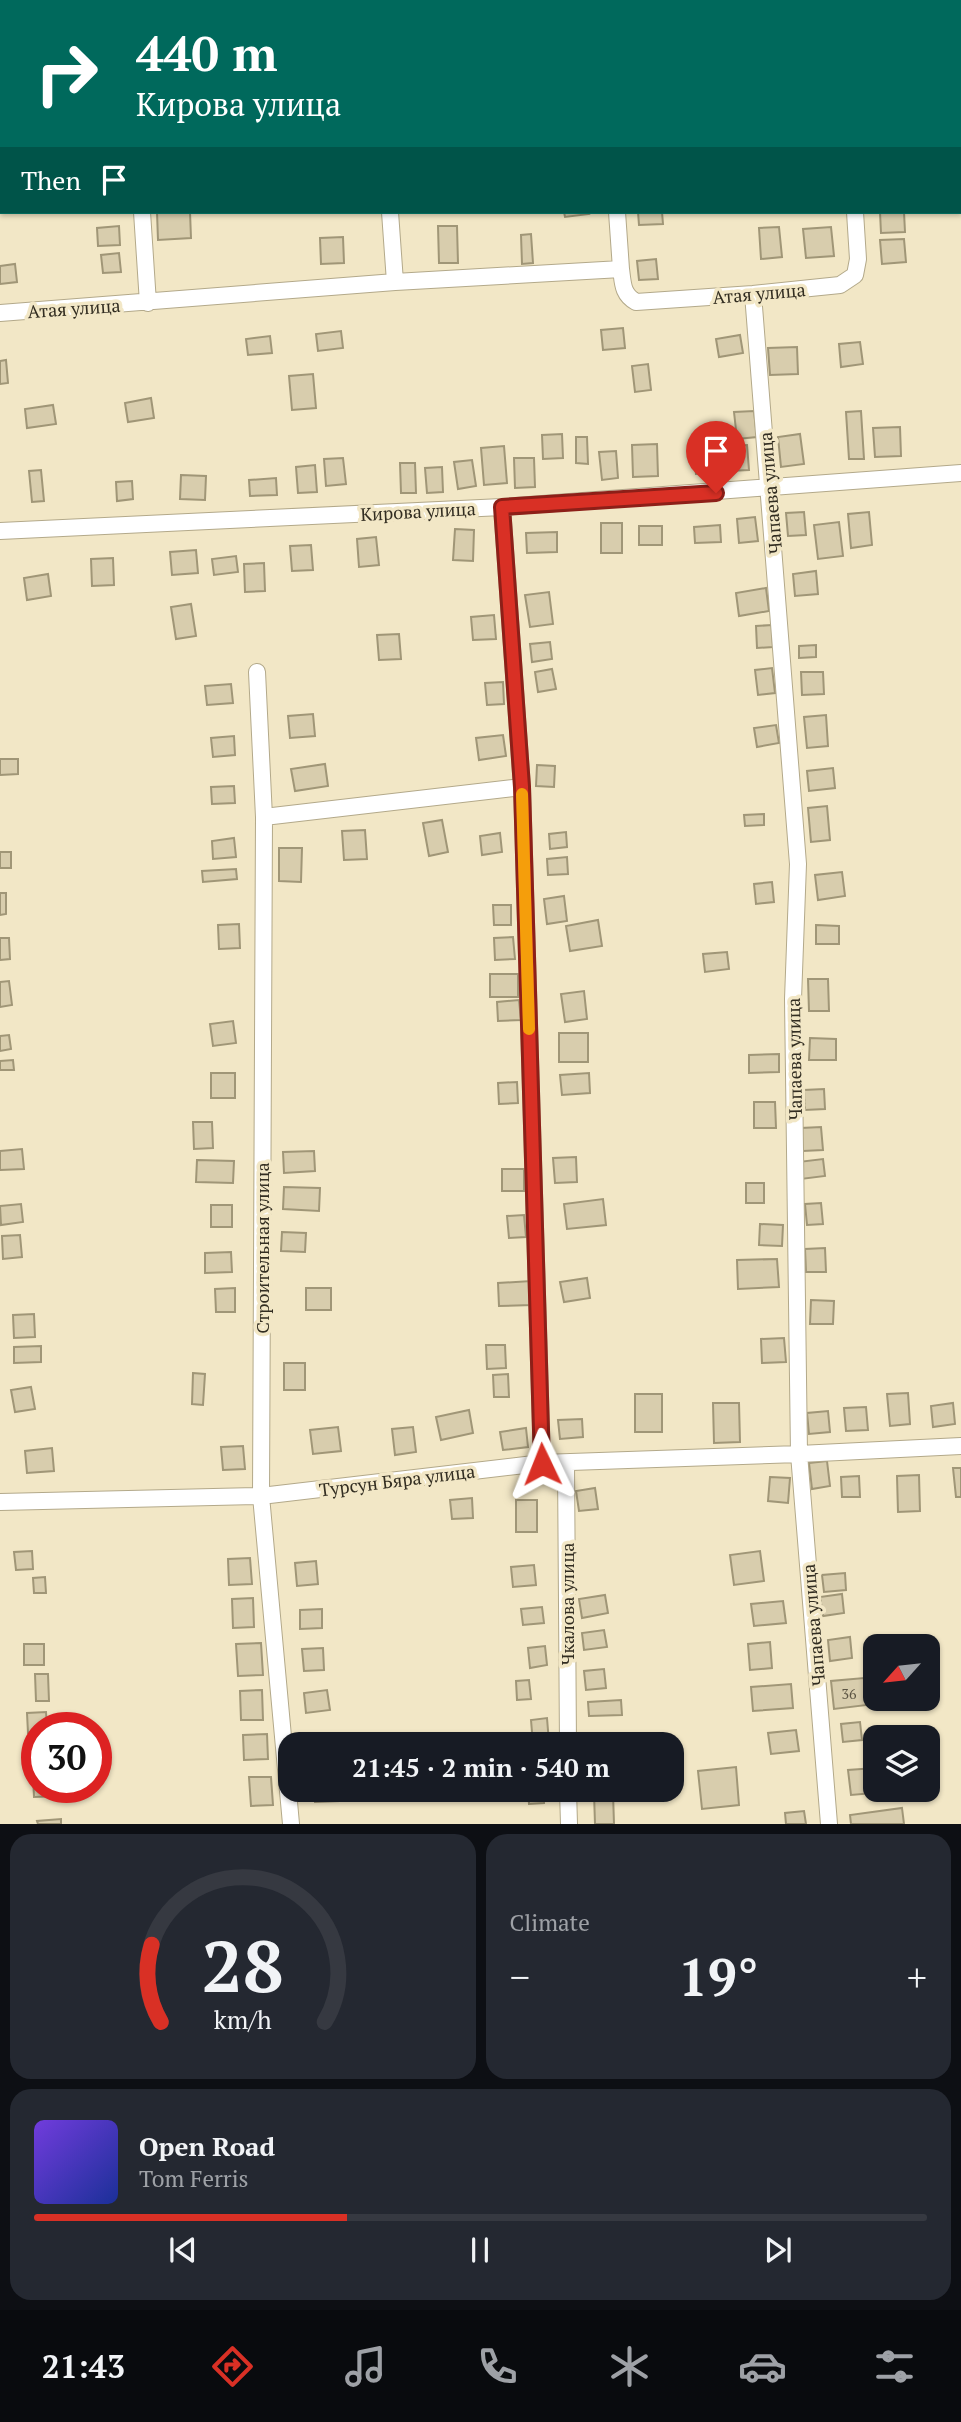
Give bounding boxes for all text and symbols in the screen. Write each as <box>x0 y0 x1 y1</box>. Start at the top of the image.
text: 440 m <box>136 20 278 85</box>
icon: right <box>21 28 112 119</box>
text: Кирова улица <box>136 83 341 125</box>
icon: arrive <box>95 161 133 199</box>
text: Then <box>21 163 81 197</box>
street label: Атая улица <box>712 277 806 309</box>
street label: Атая улица <box>27 293 121 323</box>
pin <box>686 421 746 493</box>
street label: Чапаева улица <box>753 431 787 555</box>
icon: arrive <box>697 432 735 470</box>
street label: Кирова улица <box>360 496 476 526</box>
street label: Чапаева улица <box>781 998 807 1120</box>
street label: Строительная улица <box>250 1162 274 1334</box>
position arrow <box>505 1427 579 1501</box>
street label: Турсун Бяра улица <box>318 1459 476 1501</box>
street label: Чкалова улица <box>555 1543 579 1665</box>
street label: Чапаева улица <box>796 1563 830 1687</box>
north arrow <box>863 1634 940 1712</box>
map controls <box>863 1634 940 1802</box>
house number: 36 <box>842 1684 857 1703</box>
speed limit sign: 30 <box>21 1712 112 1803</box>
button: layers <box>863 1725 940 1802</box>
text: 21:45 · 2 min · 540 m <box>352 1750 610 1784</box>
text: Climate <box>510 1907 590 1938</box>
text: 28 <box>202 1917 284 2014</box>
text: 19° <box>678 1942 758 2011</box>
text: − <box>510 1952 530 2002</box>
text: + <box>907 1952 927 2002</box>
text: km/h <box>214 2003 272 2036</box>
text: Open Road <box>139 2129 275 2163</box>
text: Tom Ferris <box>139 2163 249 2194</box>
icon: previous <box>164 2231 202 2269</box>
icon: pause <box>461 2231 499 2269</box>
icon: next <box>759 2231 797 2269</box>
icon: directions <box>208 2342 257 2391</box>
icon: music <box>341 2342 390 2391</box>
icon: phone <box>473 2342 522 2391</box>
icon: climate <box>605 2342 654 2391</box>
icon: car <box>738 2342 787 2391</box>
icon: filters <box>870 2342 919 2391</box>
text: 21:43 <box>42 2345 125 2387</box>

